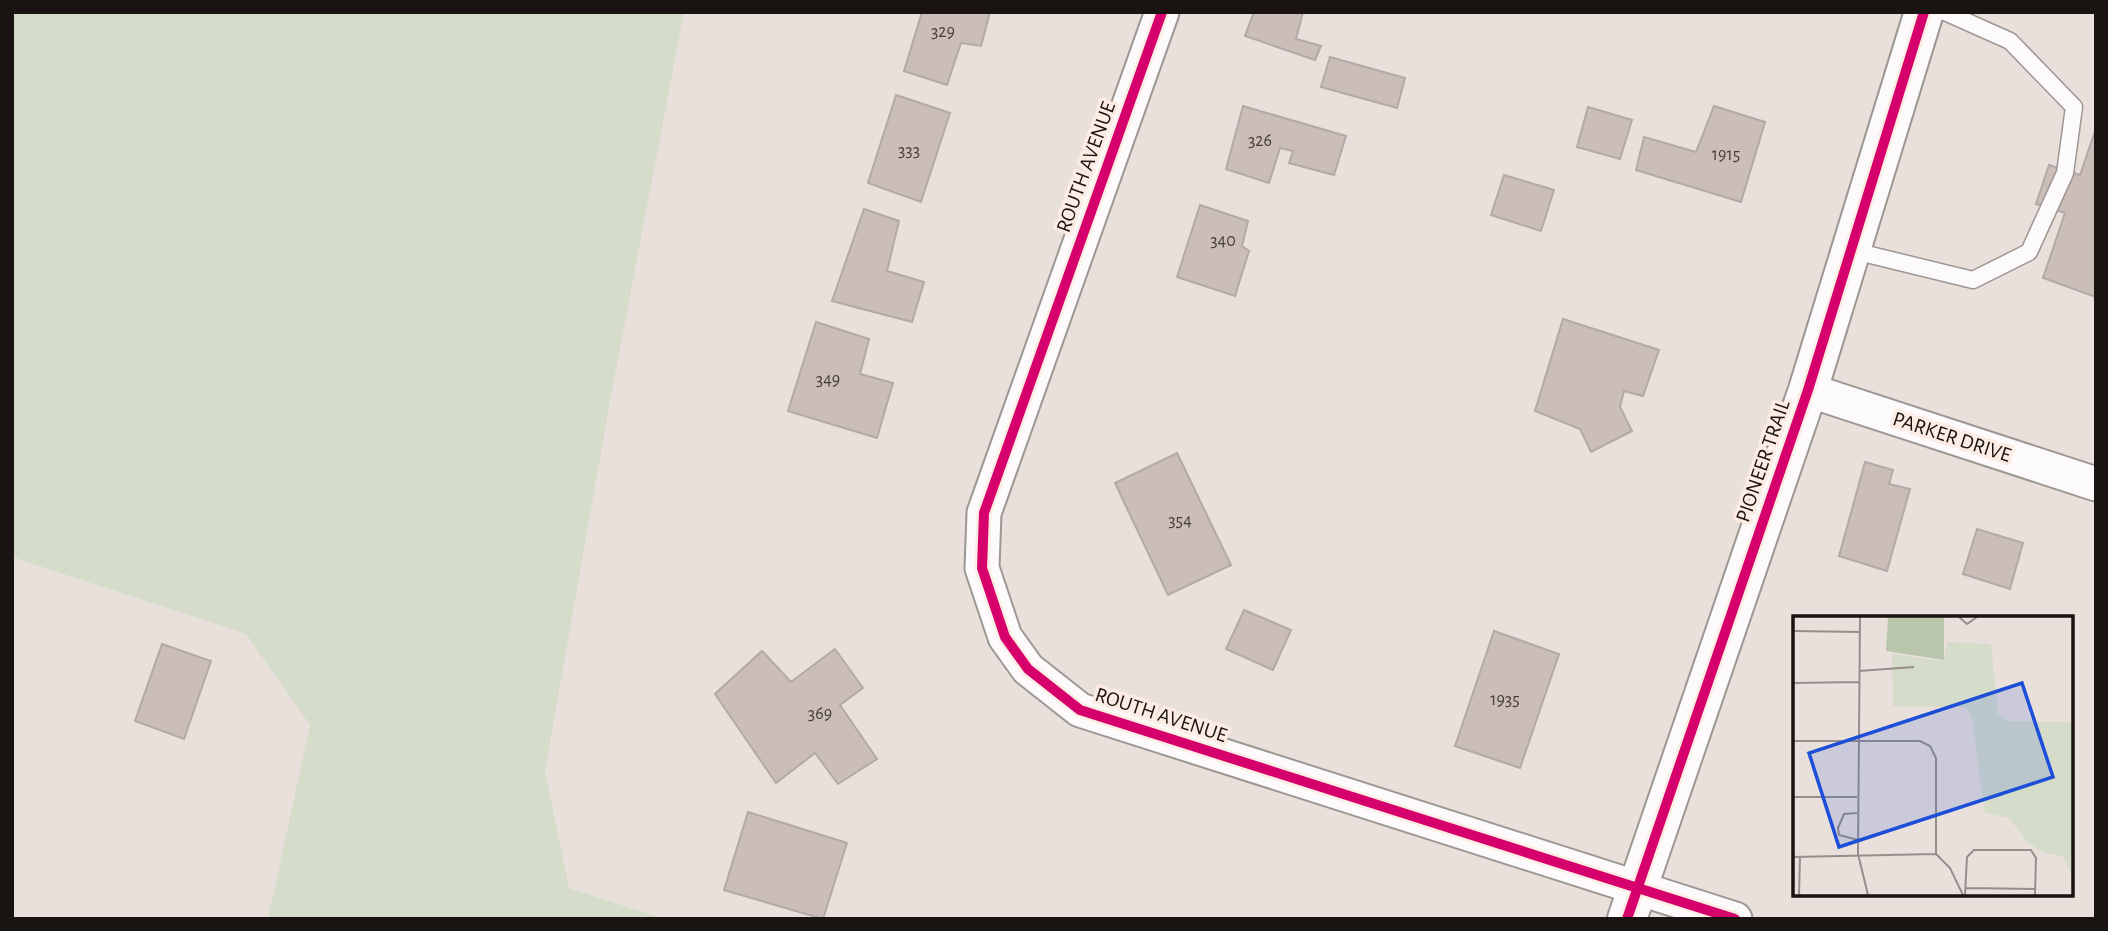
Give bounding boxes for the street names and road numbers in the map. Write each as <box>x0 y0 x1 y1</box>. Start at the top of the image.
street label: ROUTH AVENUE <box>1053 99 1119 235</box>
street label: PIONEER TRAIL <box>1732 397 1794 525</box>
street label: PARKER DRIVE <box>1890 408 2014 466</box>
street label: ROUTH AVENUE <box>1092 684 1230 746</box>

